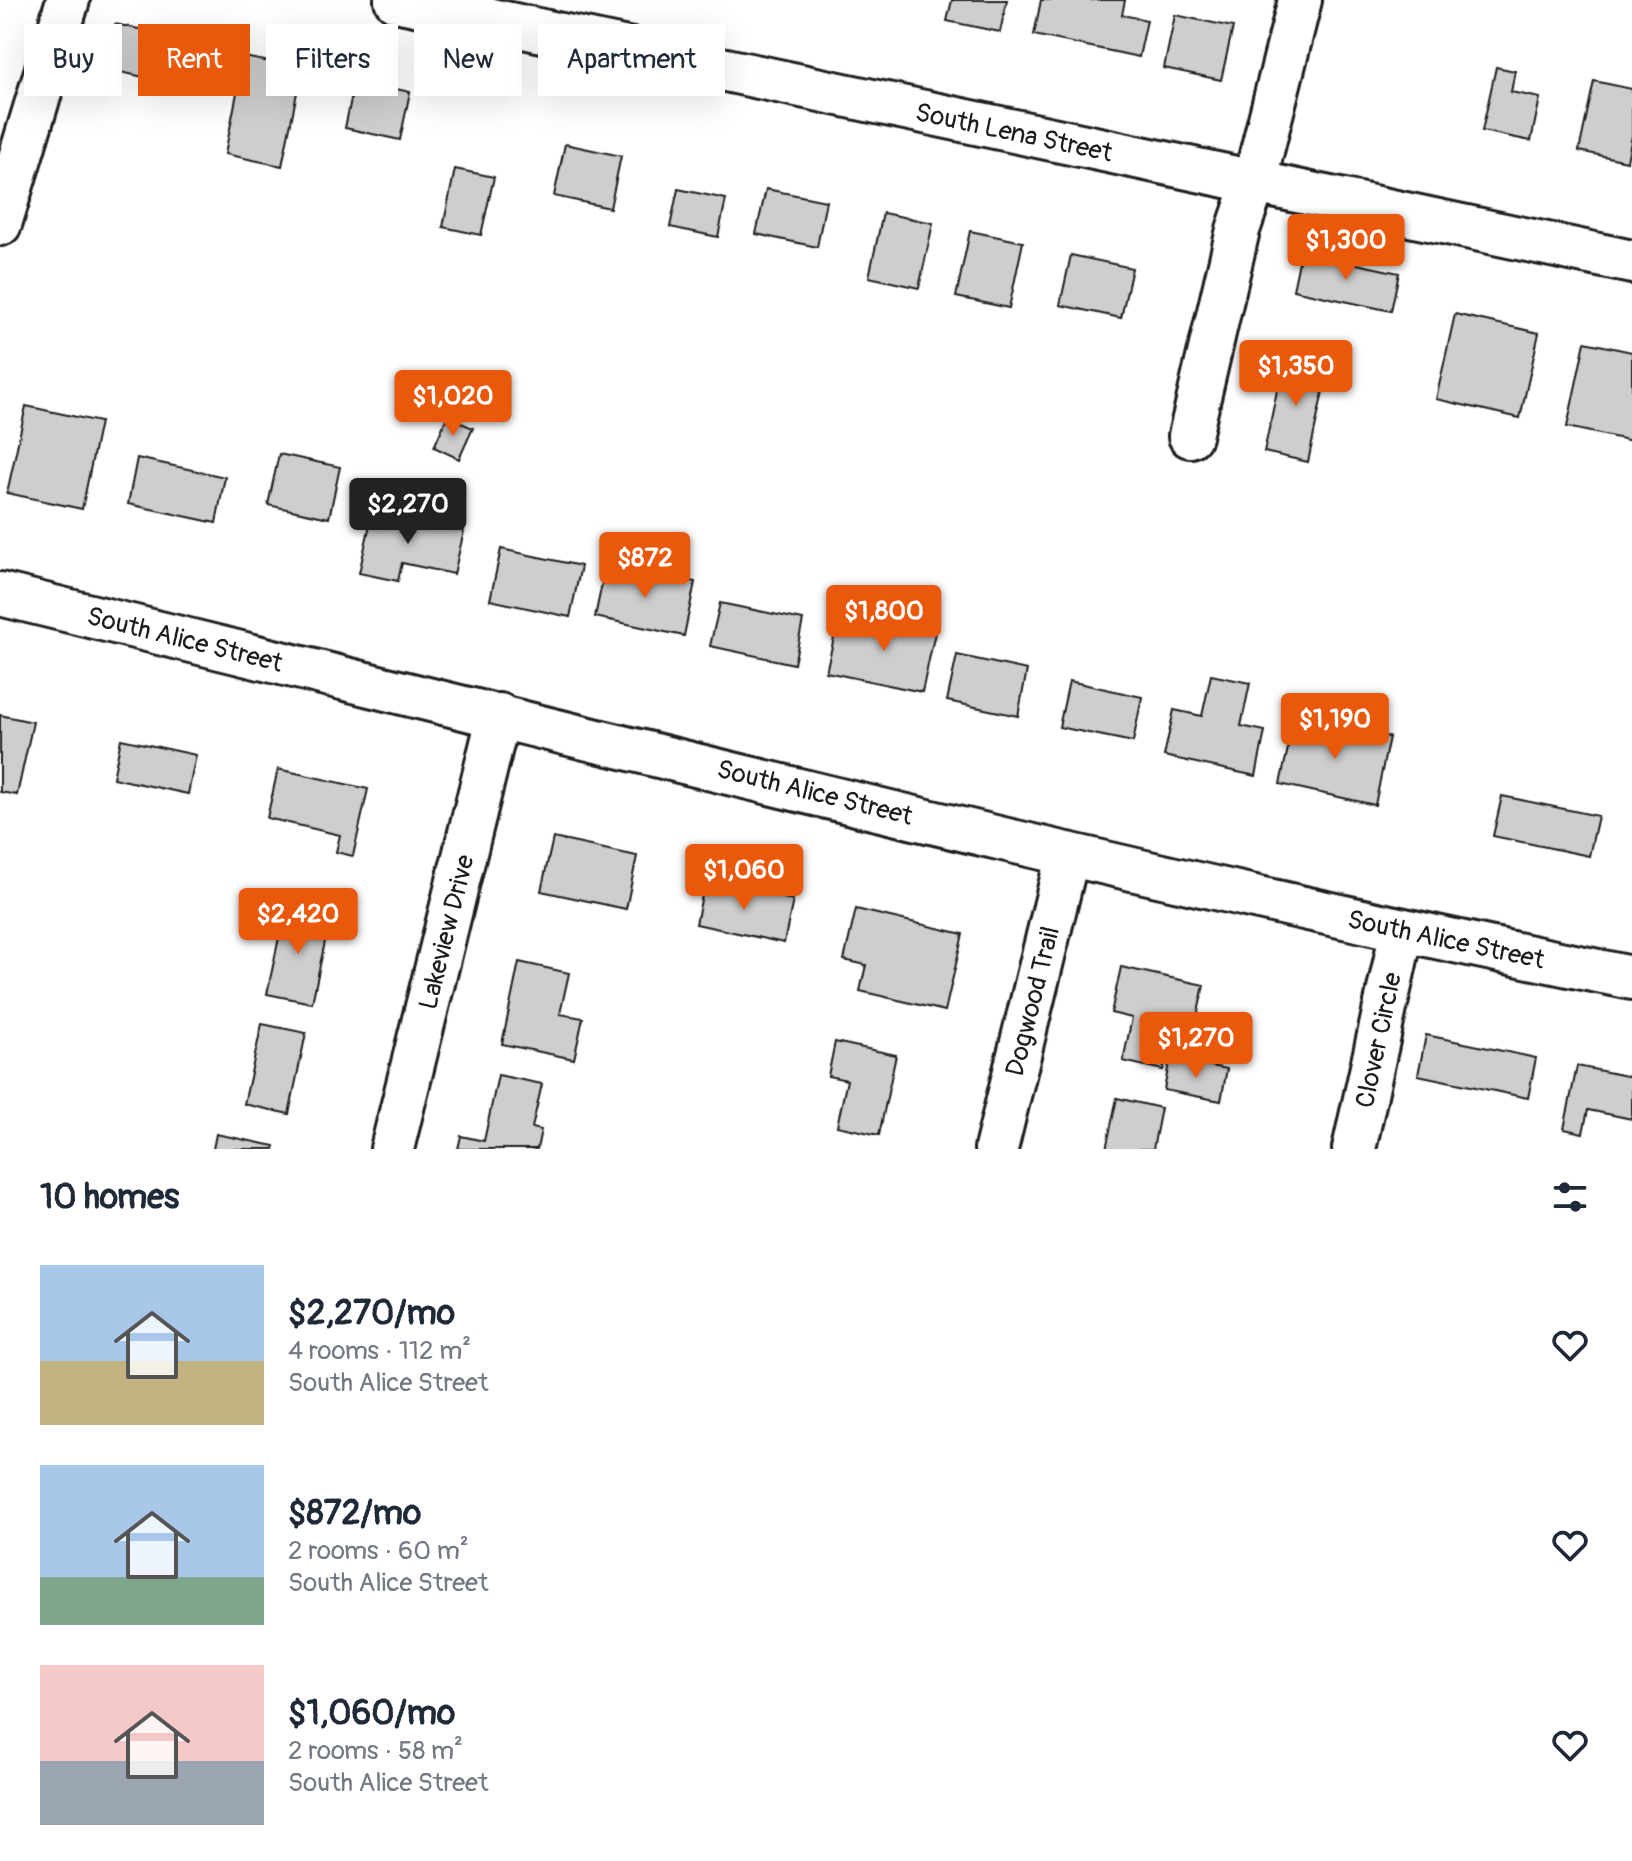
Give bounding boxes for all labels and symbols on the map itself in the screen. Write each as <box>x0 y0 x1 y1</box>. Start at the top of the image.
street label: South Lena Street <box>912 96 1116 170</box>
pin: $1,300 <box>1281 214 1411 282</box>
pin: $1,350 <box>1231 340 1361 408</box>
pin: $1,020 <box>388 370 518 438</box>
pin: $2,270 <box>343 478 473 546</box>
pin: $872 <box>598 532 692 600</box>
pin: $1,800 <box>819 585 949 653</box>
street label: South Alice Street <box>84 600 286 680</box>
pin: $1,190 <box>1270 693 1400 761</box>
street label: South Alice Street <box>714 753 916 833</box>
pin: $1,060 <box>679 844 809 912</box>
street label: Lakeview Drive <box>412 851 482 1013</box>
pin: $2,420 <box>233 888 363 956</box>
street label: South Alice Street <box>1344 903 1548 977</box>
street label: Dogwood Trail <box>999 923 1067 1079</box>
street label: Clover Circle <box>1349 969 1409 1111</box>
pin: $1,270 <box>1131 1012 1261 1080</box>

